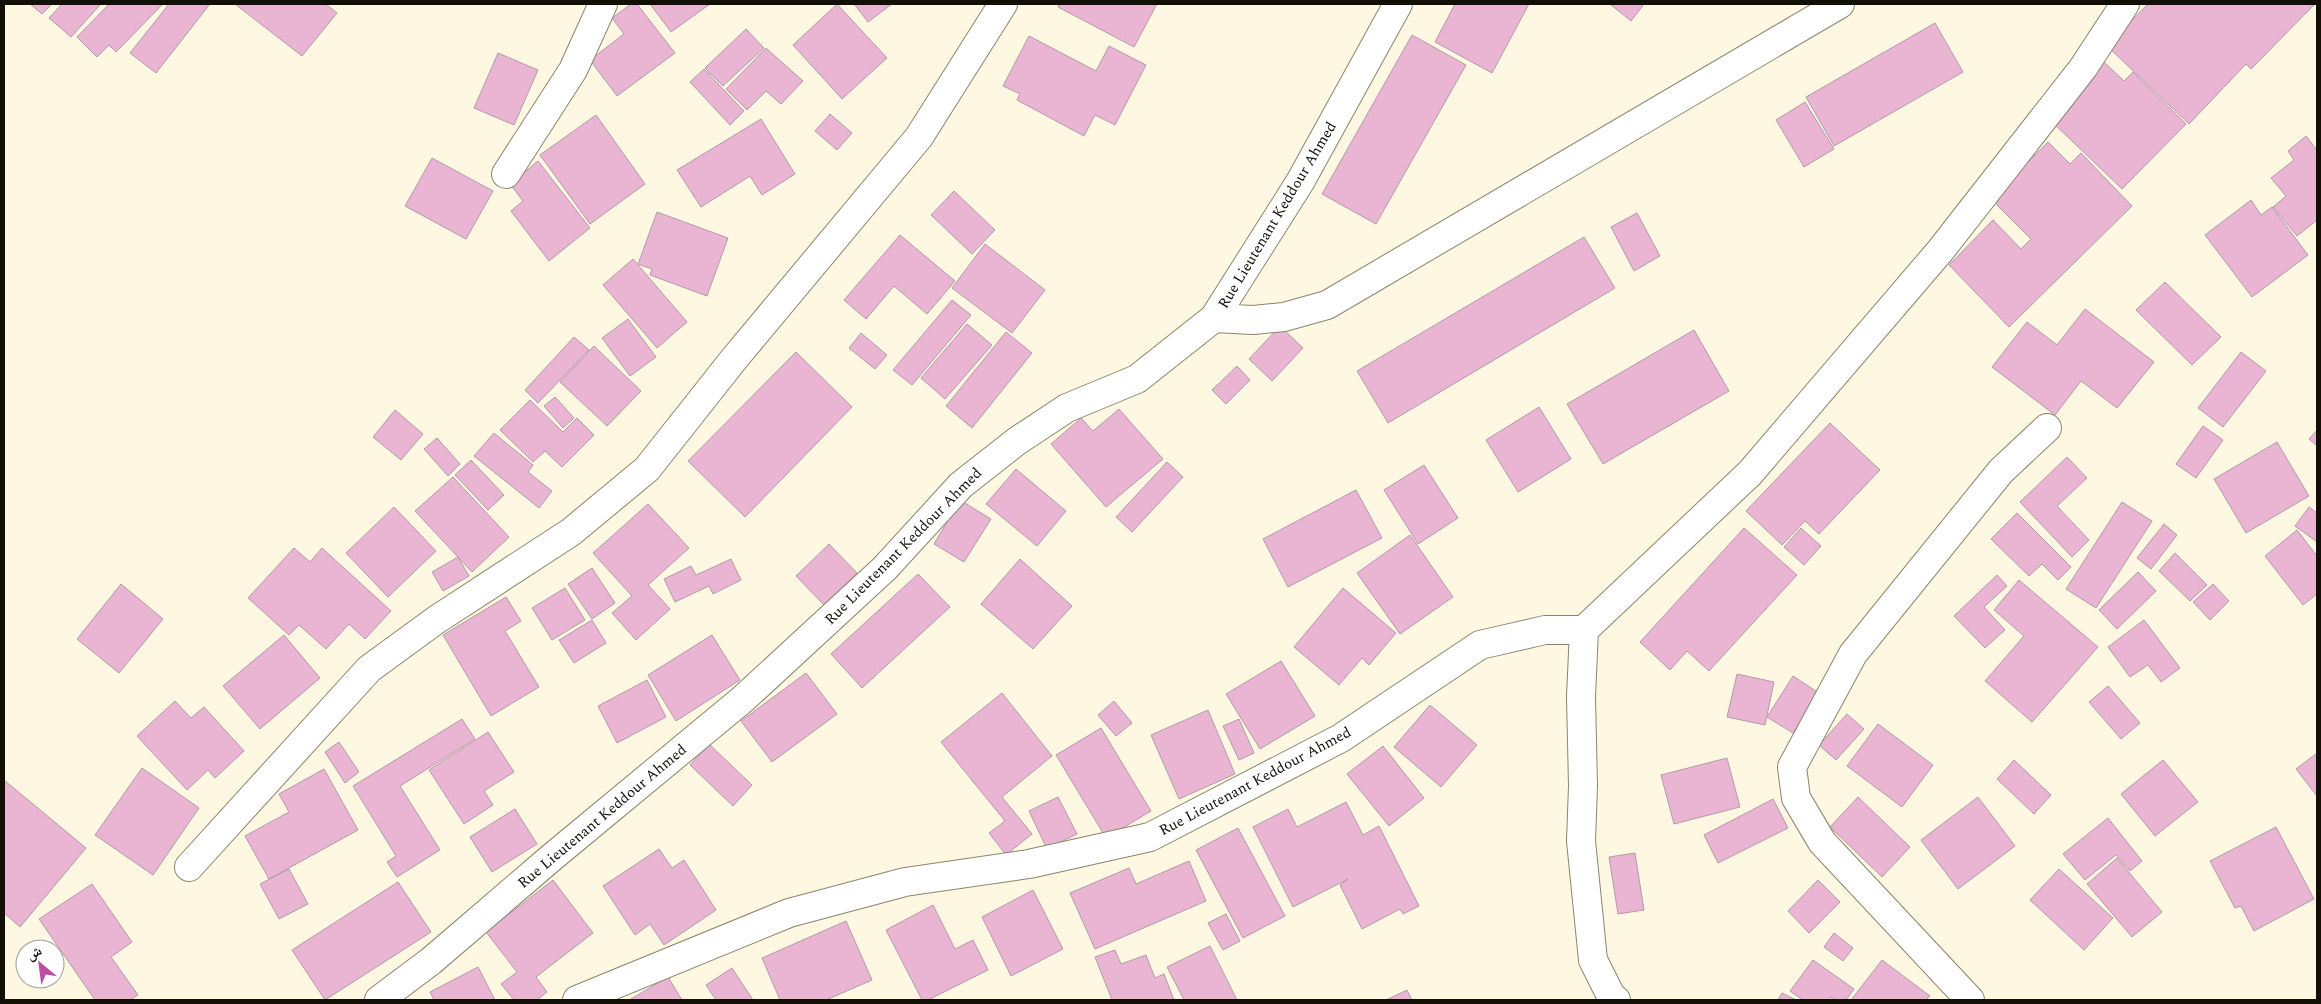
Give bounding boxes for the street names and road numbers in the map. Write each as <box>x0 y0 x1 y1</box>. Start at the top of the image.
street label: Rue Lieutenant Keddour Ahmed <box>1212 117 1343 313</box>
street label: Rue Lieutenant Keddour Ahmed <box>819 462 987 630</box>
street label: Rue Lieutenant Keddour Ahmed <box>1155 721 1355 842</box>
street label: Rue Lieutenant Keddour Ahmed <box>513 739 692 894</box>

